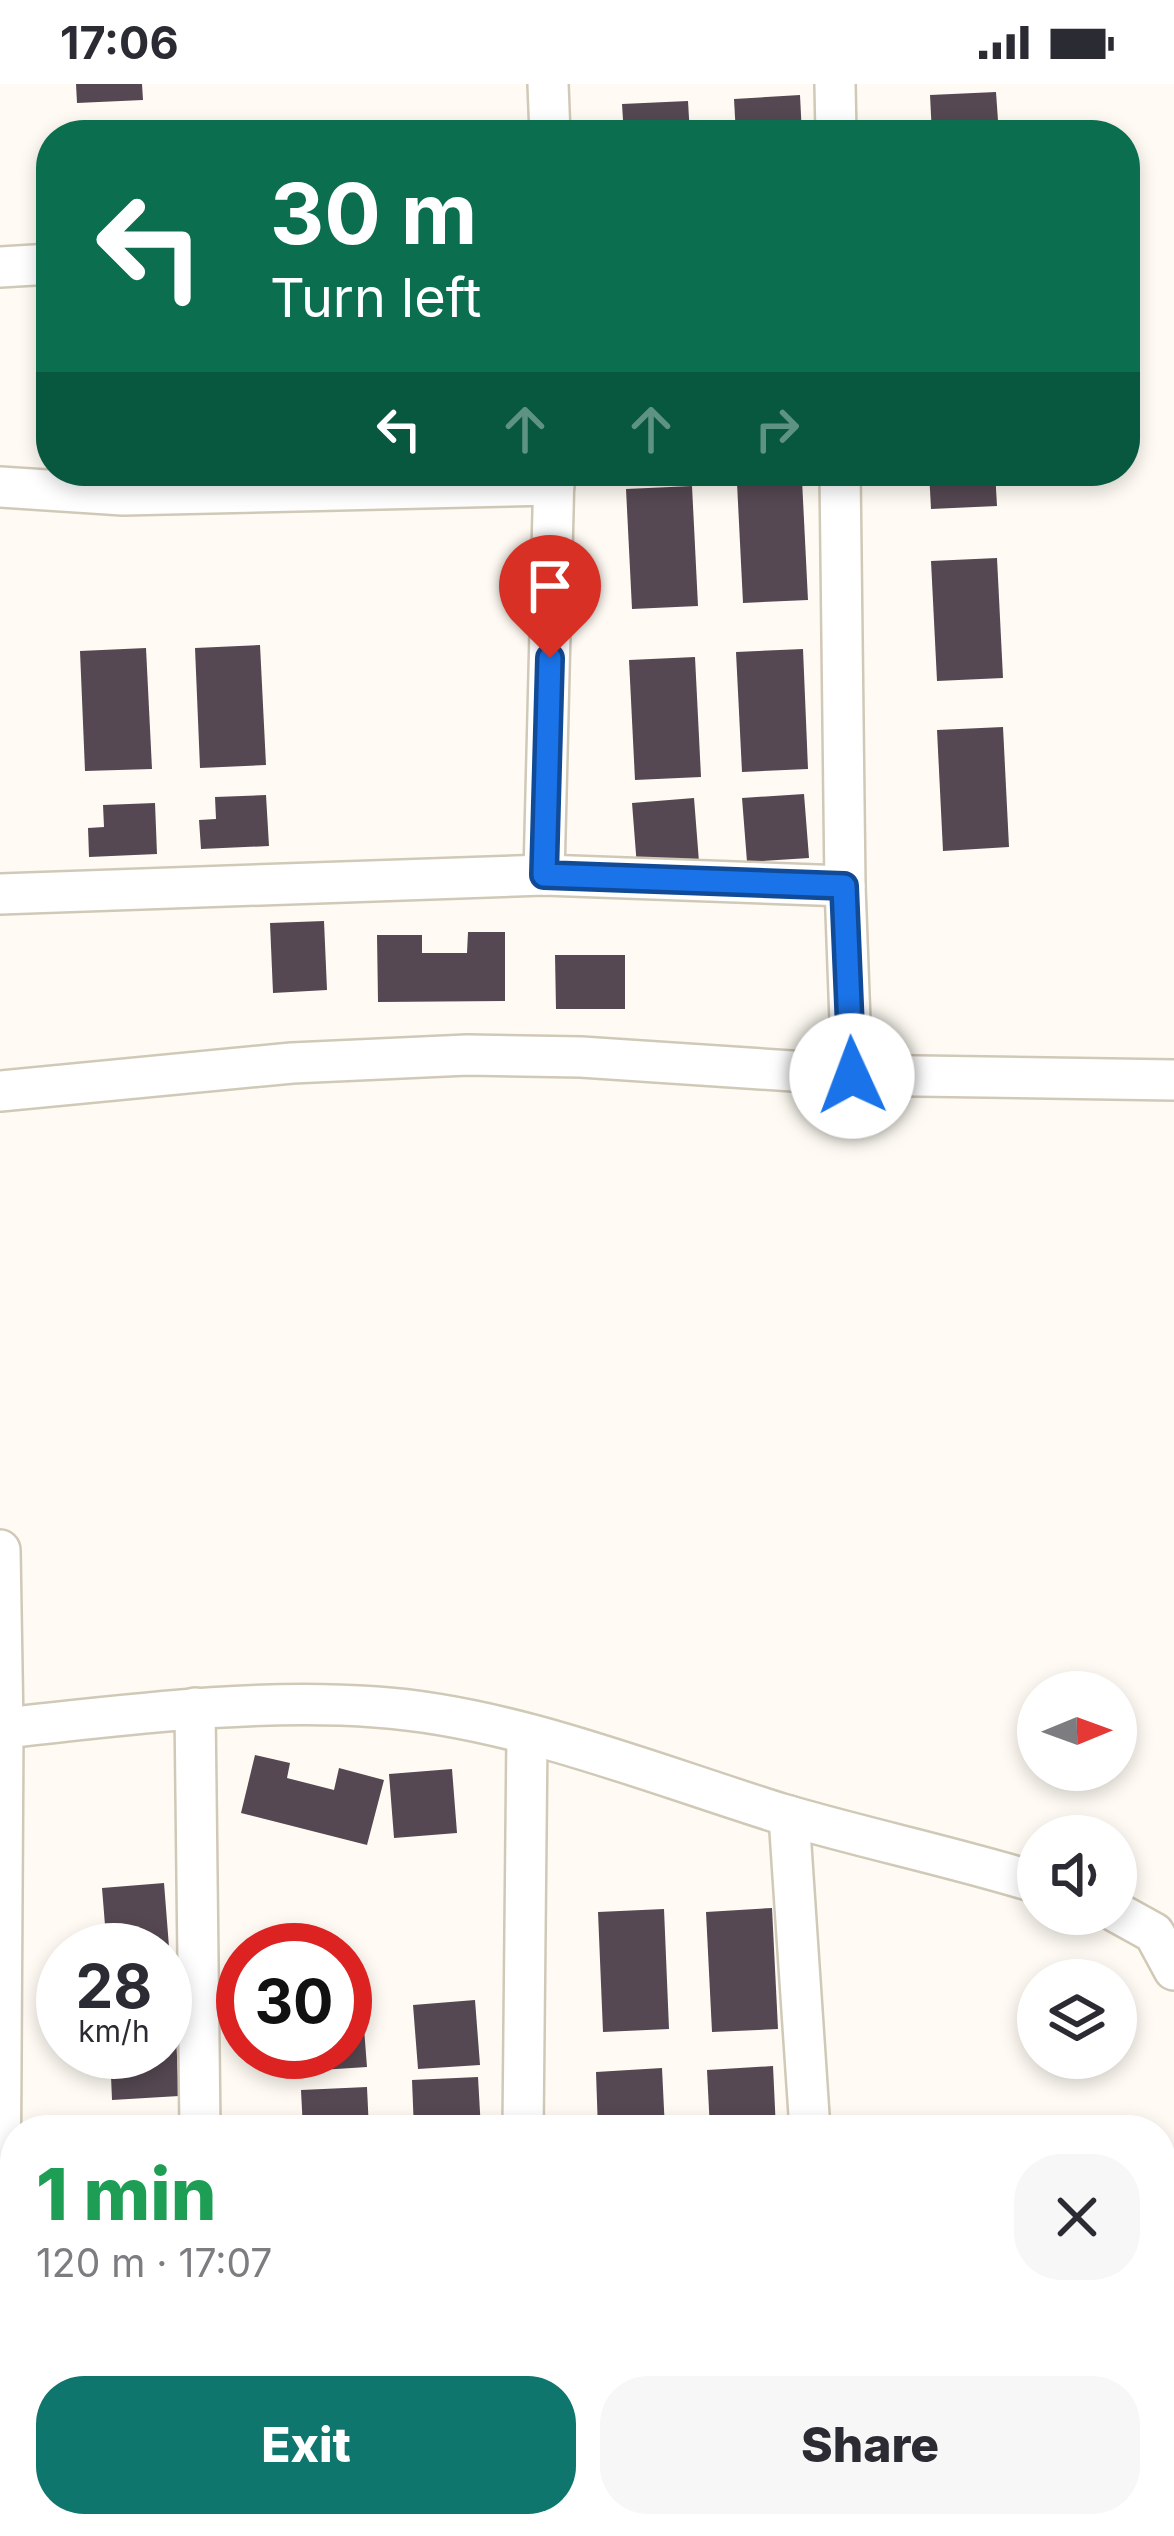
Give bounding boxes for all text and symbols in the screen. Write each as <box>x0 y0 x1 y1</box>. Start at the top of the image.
text: 17:06 <box>60 15 179 70</box>
text: 30 m <box>270 163 477 264</box>
icon: left <box>72 168 228 324</box>
text: Turn left <box>270 265 481 330</box>
icon: left <box>366 396 432 462</box>
icon: ahead <box>492 396 558 462</box>
icon: ahead <box>618 396 684 462</box>
icon: right <box>744 396 810 462</box>
pin <box>499 535 601 658</box>
icon: arrive <box>517 553 583 619</box>
position arrow <box>789 1013 915 1139</box>
north arrow <box>1017 1671 1137 1791</box>
map controls <box>1017 1671 1137 2079</box>
button: sound <box>1017 1815 1137 1935</box>
speed limit sign: 30 <box>216 1923 372 2079</box>
text: 28 <box>76 1950 152 2022</box>
button: layers <box>1017 1959 1137 2079</box>
text: km/h <box>78 2013 150 2049</box>
text: 1 min <box>36 2150 216 2237</box>
button: close <box>1014 2154 1140 2280</box>
text: 120 m · 17:07 <box>36 2239 272 2286</box>
button: Exit <box>36 2376 576 2514</box>
button: Share <box>600 2376 1140 2514</box>

